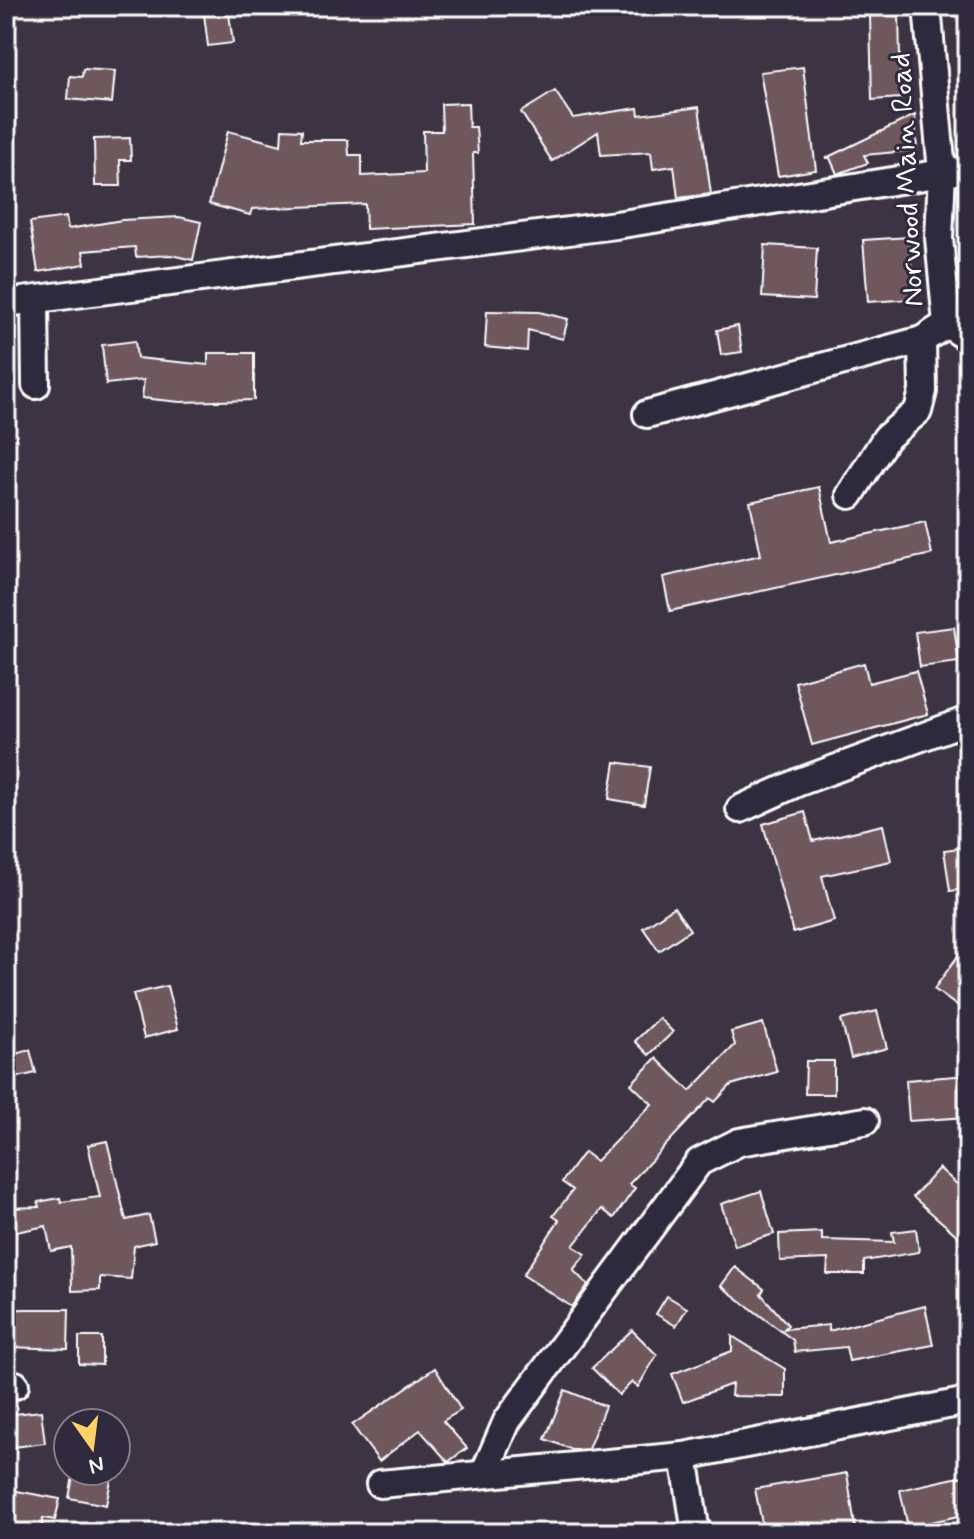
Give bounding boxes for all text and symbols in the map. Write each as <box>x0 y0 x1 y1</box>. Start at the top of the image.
street label: Norwood Main Road <box>881 52 934 308</box>
north arrow <box>52 1407 132 1487</box>
text: N <box>86 1449 107 1480</box>

